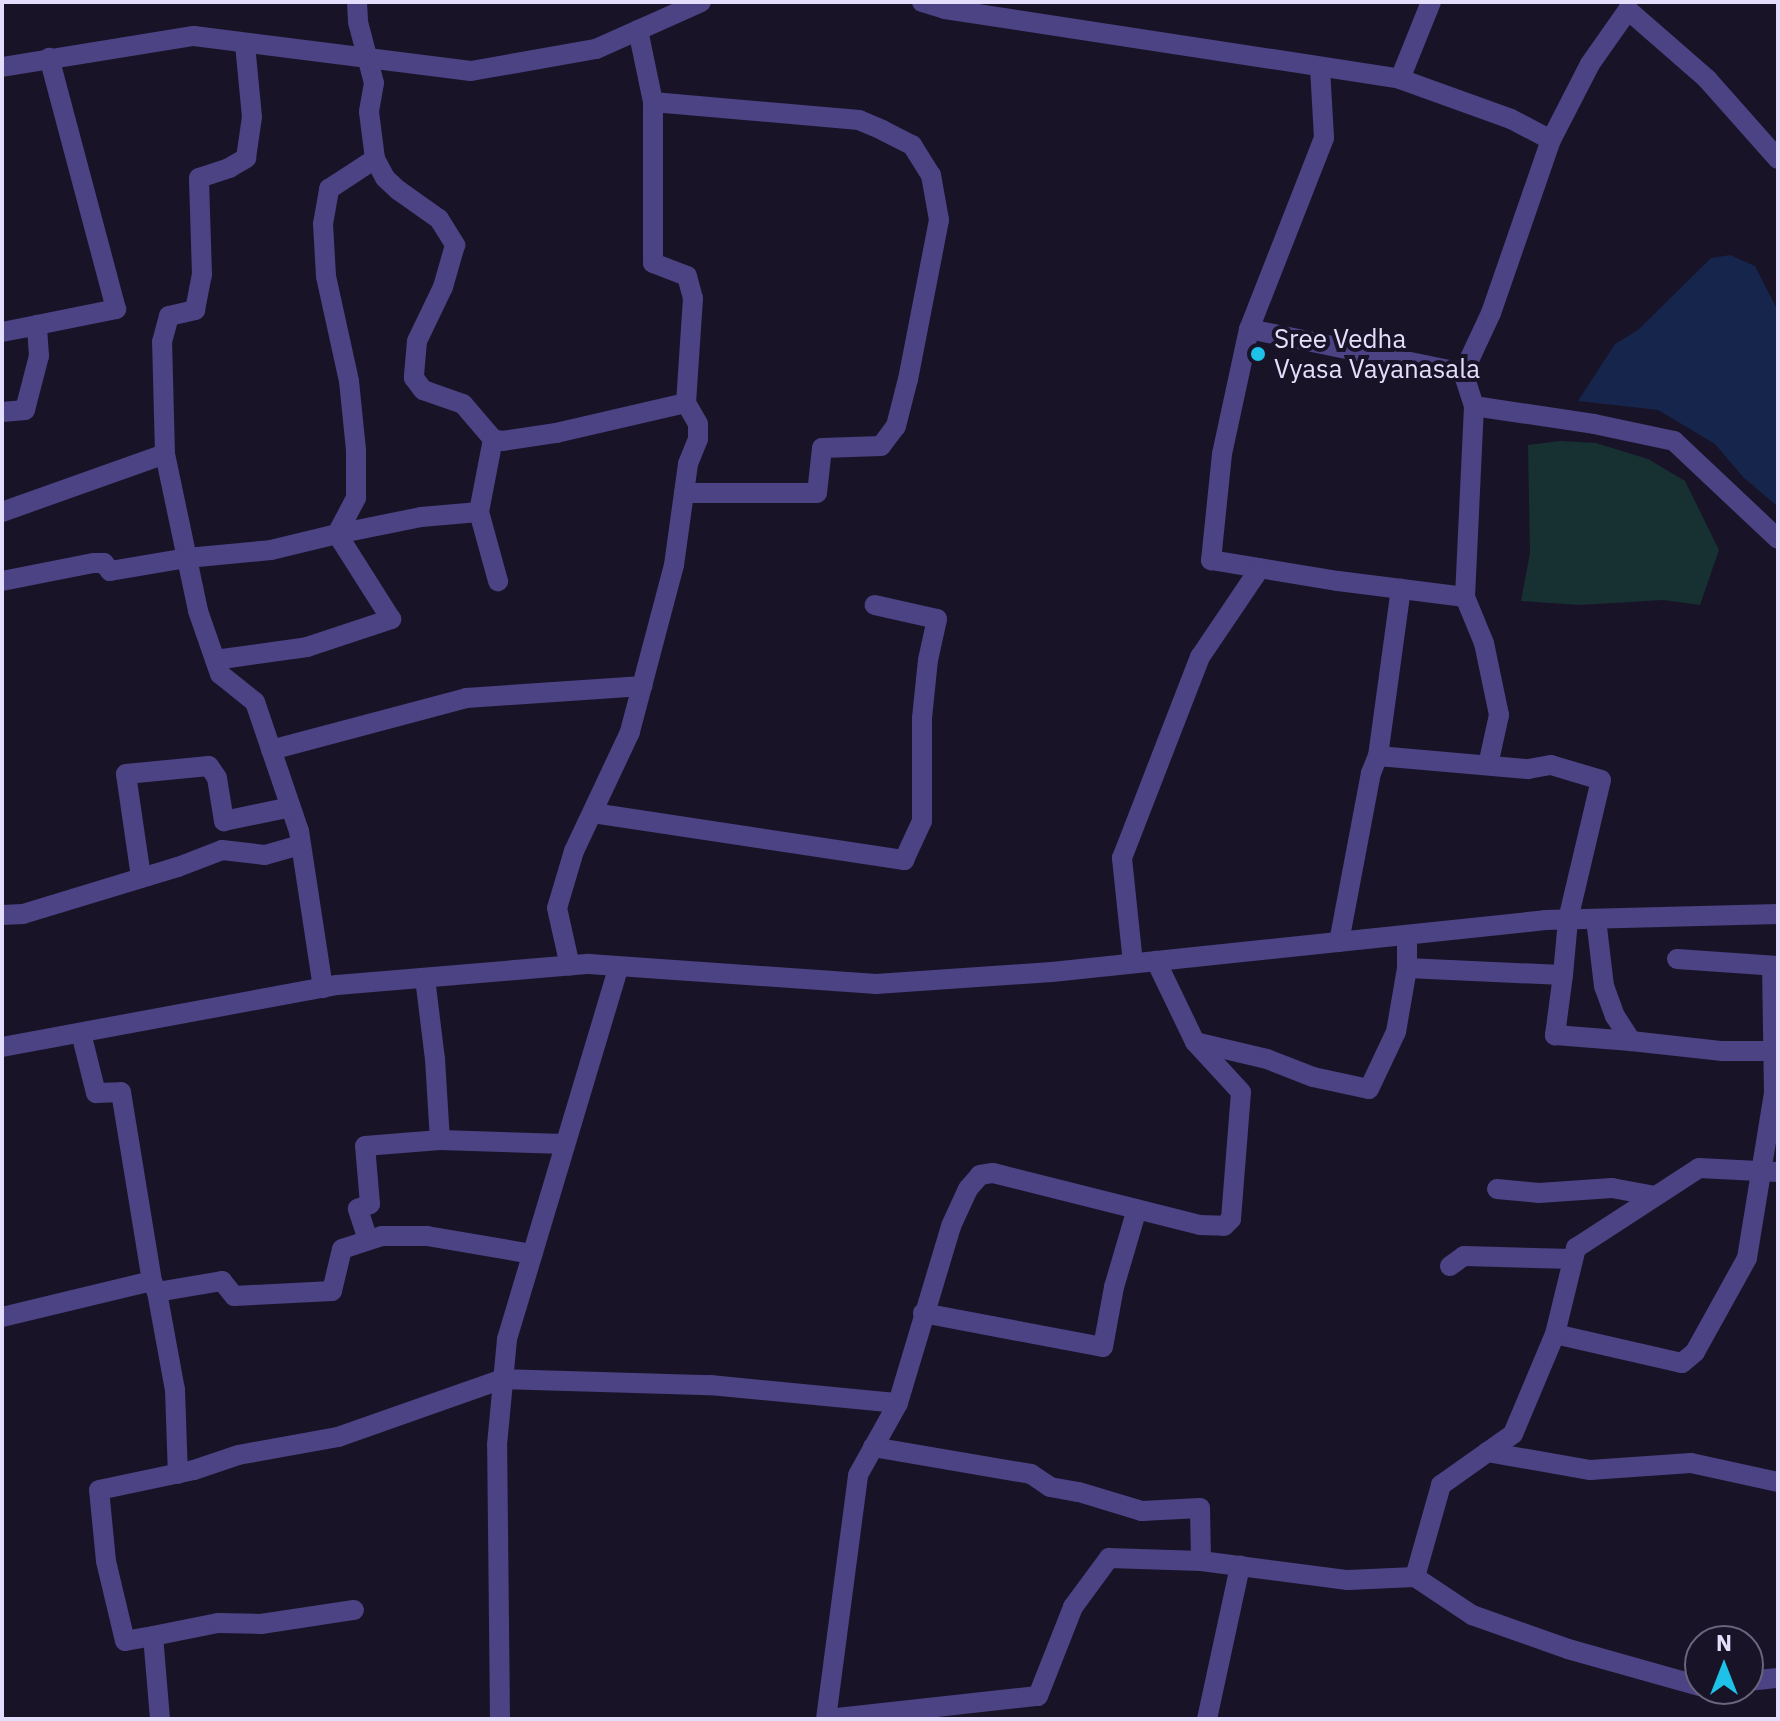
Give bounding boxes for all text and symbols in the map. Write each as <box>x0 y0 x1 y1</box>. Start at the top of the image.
place label: Sree Vedha Vyasa Vayanasala <box>1274 323 1480 384</box>
marker: Sree Vedha Vyasa Vayanasala <box>1249 345 1267 363</box>
north arrow <box>1684 1625 1764 1705</box>
text: N <box>1716 1628 1732 1657</box>

